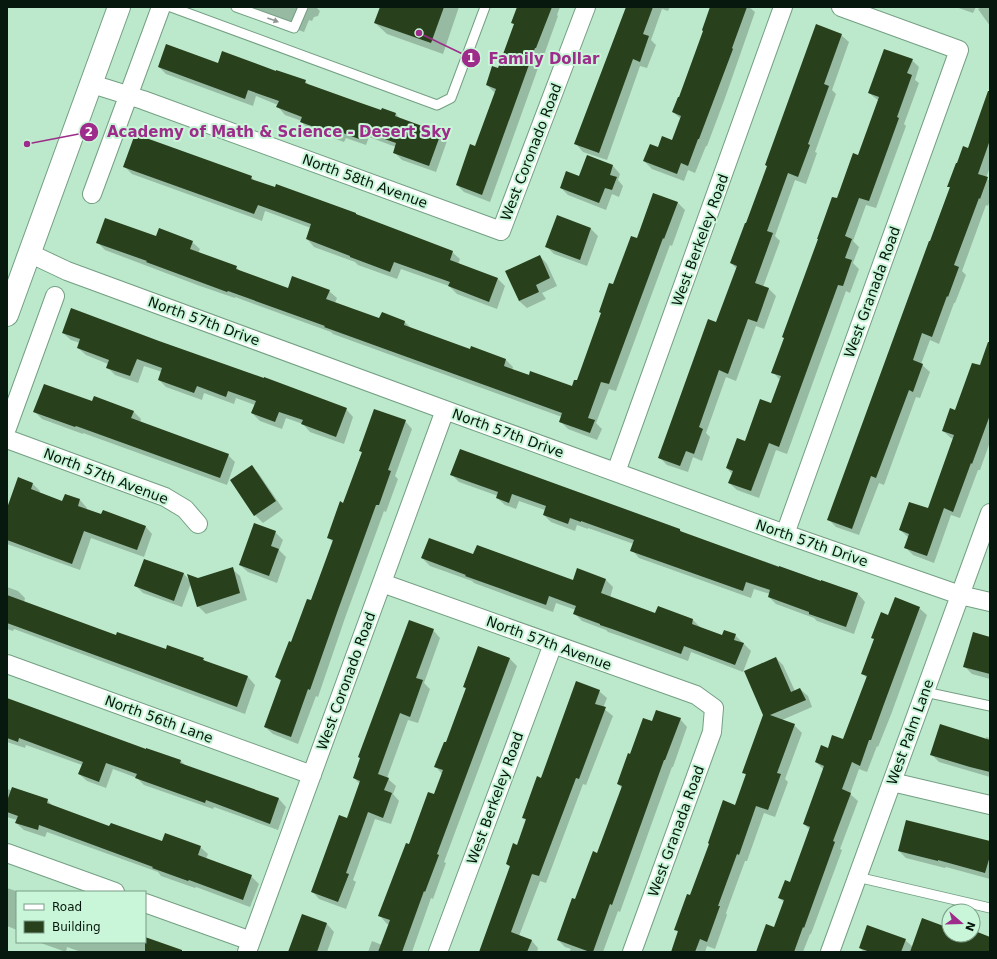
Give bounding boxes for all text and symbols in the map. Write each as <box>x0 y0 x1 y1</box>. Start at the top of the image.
one-way arrow <box>267 18 279 24</box>
callout: Family Dollar <box>461 45 608 72</box>
text: Family Dollar <box>489 50 600 68</box>
text: 1 <box>467 51 475 65</box>
street label: West Coronado Road <box>497 81 565 223</box>
callout: Academy of Math & Science - Desert Sky <box>79 118 459 145</box>
text: Academy of Math & Science - Desert Sky <box>107 123 451 141</box>
text: 2 <box>85 125 93 139</box>
street label: North 58th Avenue <box>300 151 430 211</box>
street label: West Berkeley Road <box>669 172 731 308</box>
street label: West Granada Road <box>841 224 903 360</box>
street label: North 57th Drive <box>146 293 262 349</box>
street label: North 57th Drive <box>450 405 566 461</box>
street label: North 57th Avenue <box>41 445 171 507</box>
street label: North 57th Drive <box>754 516 870 570</box>
street label: West Coronado Road <box>314 610 378 752</box>
street label: North 57th Avenue <box>484 613 614 673</box>
street label: West Palm Lane <box>883 677 937 787</box>
street label: North 56th Lane <box>103 692 215 746</box>
street label: West Berkeley Road <box>464 730 526 866</box>
street label: West Granada Road <box>645 763 707 899</box>
legend <box>16 891 146 943</box>
text: Road <box>52 900 82 914</box>
north arrow <box>941 903 981 943</box>
text: Building <box>52 920 101 934</box>
text: N <box>962 920 978 933</box>

